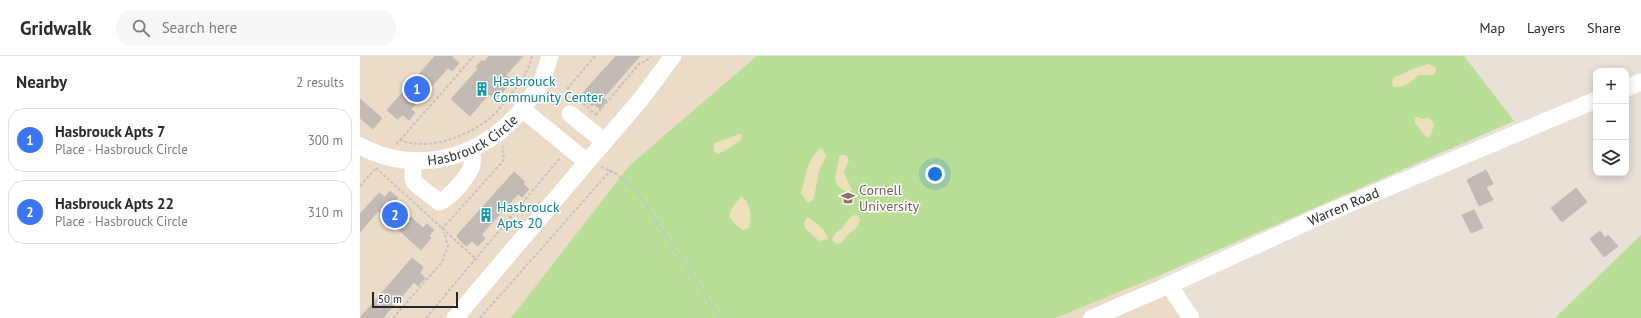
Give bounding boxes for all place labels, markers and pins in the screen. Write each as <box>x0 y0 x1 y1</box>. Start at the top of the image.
place label: Hasbrouck Community Center <box>493 72 603 106</box>
pin: 1 <box>404 74 430 104</box>
building icon: Hasbrouck Community Center <box>474 81 490 97</box>
place label: Cornell University <box>859 181 919 215</box>
school or university icon: Cornell University <box>840 190 856 206</box>
place label: Hasbrouck Apts 20 <box>497 198 560 232</box>
pin: 2 <box>382 200 408 230</box>
building icon: Hasbrouck Apts 20 <box>478 207 494 223</box>

